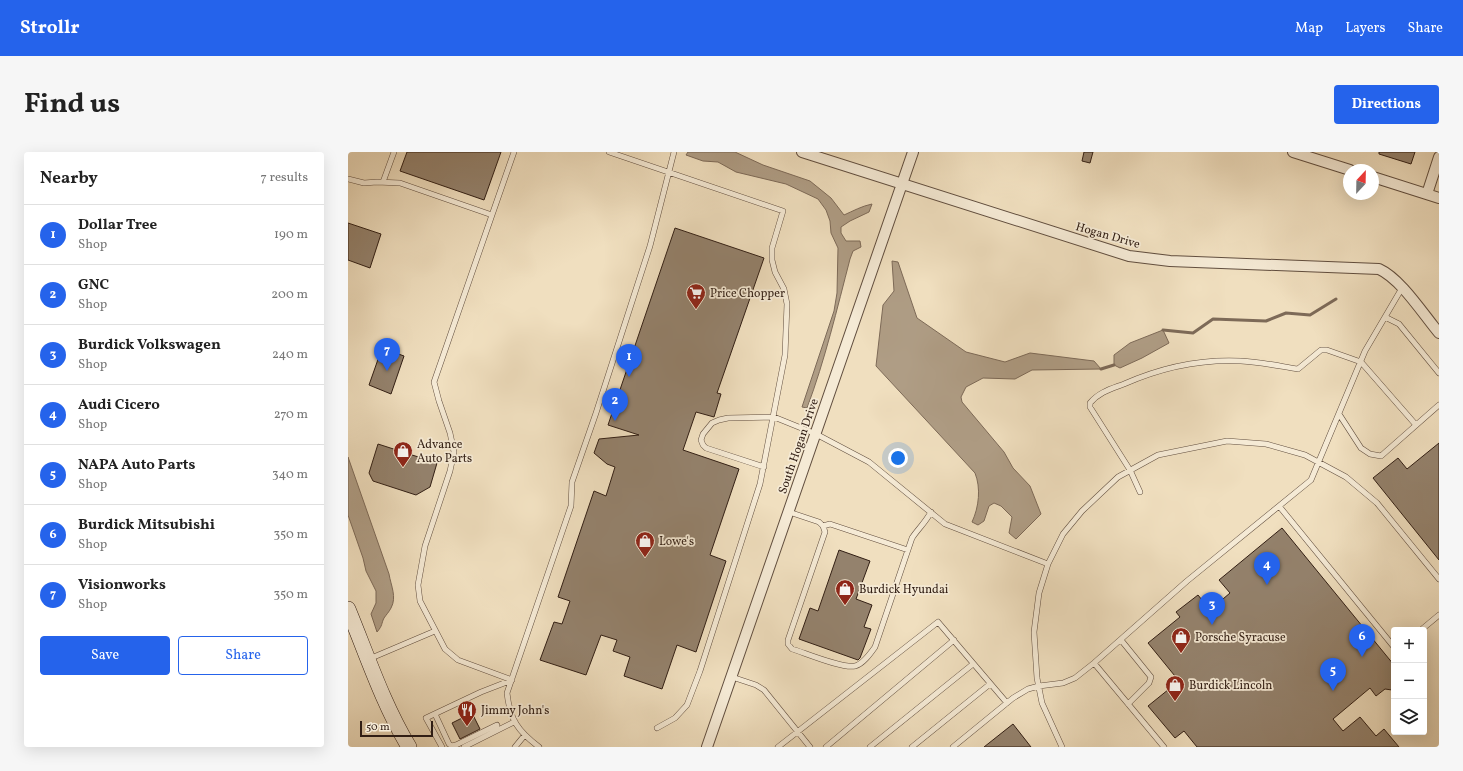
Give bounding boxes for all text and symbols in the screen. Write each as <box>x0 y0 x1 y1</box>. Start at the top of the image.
text: Strollr <box>20 15 80 41</box>
text: Map <box>1295 19 1323 38</box>
text: Layers <box>1345 19 1385 38</box>
text: Share <box>1407 19 1443 38</box>
text: Find us <box>24 85 120 124</box>
button: Directions <box>1334 85 1439 124</box>
north arrow <box>1343 164 1379 200</box>
text: Nearby <box>40 167 98 190</box>
text: 7 results <box>261 169 308 187</box>
text: Dollar Tree <box>78 215 157 236</box>
street label: Hogan Drive <box>1074 219 1142 253</box>
text: 1 <box>50 226 56 244</box>
text: 190 m <box>274 226 308 244</box>
text: Shop <box>78 236 107 254</box>
text: GNC <box>78 275 109 296</box>
supermarket icon: Price Chopper <box>685 282 707 310</box>
text: 2 <box>50 286 56 304</box>
text: 200 m <box>271 286 308 304</box>
place label: Price Chopper <box>710 286 785 302</box>
text: Shop <box>78 296 107 314</box>
text: Burdick Volkswagen <box>78 335 221 356</box>
pin: 7 <box>374 338 400 371</box>
pin: 1 <box>616 344 642 377</box>
text: 3 <box>50 346 56 364</box>
text: 240 m <box>272 346 308 364</box>
text: Shop <box>78 356 107 374</box>
pin: 2 <box>602 388 628 421</box>
text: Audi Cicero <box>78 395 160 416</box>
street label: South Hogan Drive <box>775 396 823 496</box>
text: 4 <box>49 406 57 424</box>
text: 270 m <box>274 406 308 424</box>
text: Shop <box>78 416 107 434</box>
place label: Advance Auto Parts <box>417 437 472 467</box>
shop icon: Advance Auto Parts <box>392 440 414 468</box>
your location <box>888 448 908 468</box>
text: NAPA Auto Parts <box>78 455 195 476</box>
text: 5 <box>50 466 56 484</box>
text: 340 m <box>272 466 308 484</box>
text: Shop <box>78 476 107 494</box>
text: Burdick Mitsubishi <box>78 515 215 536</box>
text: 6 <box>49 526 57 544</box>
text: 350 m <box>273 526 308 544</box>
shop icon: Lowe's <box>634 530 656 558</box>
place label: Lowe's <box>659 534 694 550</box>
text: Shop <box>78 536 107 554</box>
pin: 4 <box>1254 552 1280 585</box>
text: Visionworks <box>78 575 166 596</box>
shop icon: Burdick Hyundai <box>834 578 856 606</box>
place label: Burdick Hyundai <box>859 582 949 598</box>
text: 7 <box>50 586 56 604</box>
text: 350 m <box>273 586 308 604</box>
pin: 3 <box>1199 592 1225 625</box>
text: Shop <box>78 596 107 614</box>
pin: 6 <box>1349 624 1375 657</box>
shop icon: Porsche Syracuse <box>1170 626 1192 654</box>
map controls <box>1391 627 1427 735</box>
button: + <box>1391 627 1427 663</box>
place label: Porsche Syracuse <box>1195 630 1286 646</box>
button: Save <box>40 636 170 675</box>
button: Share <box>178 636 308 675</box>
pin: 5 <box>1320 658 1346 691</box>
button: − <box>1391 663 1427 699</box>
shop icon: Burdick Lincoln <box>1164 674 1186 702</box>
place label: Burdick Lincoln <box>1189 678 1273 694</box>
restaurant icon: Jimmy John's <box>456 699 478 727</box>
button: layers <box>1391 699 1427 735</box>
place label: Jimmy John's <box>481 703 549 719</box>
scale bar <box>360 719 433 738</box>
text: 50 m <box>366 720 390 735</box>

